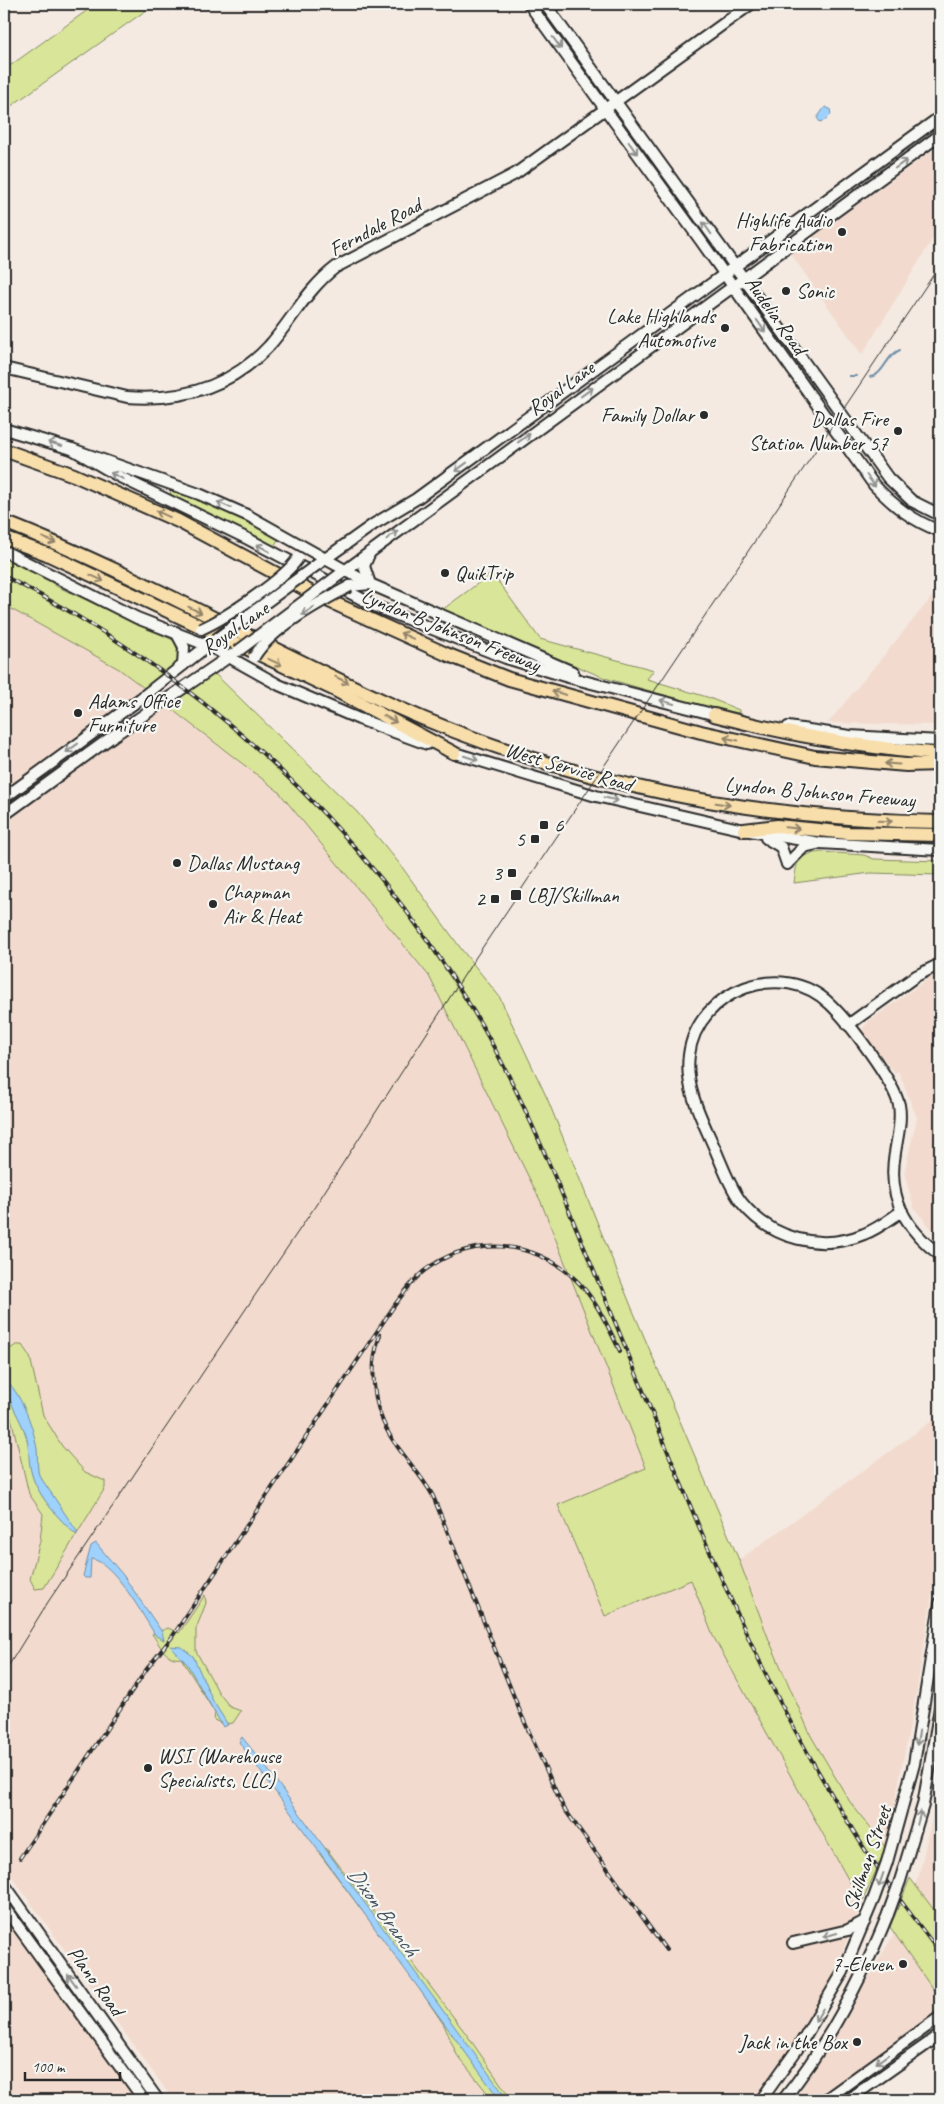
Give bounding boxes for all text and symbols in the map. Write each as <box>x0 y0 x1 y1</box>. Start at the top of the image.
one-way arrow <box>552 36 563 49</box>
one-way arrow <box>628 141 639 154</box>
one-way arrow <box>894 159 908 169</box>
street label: Ferndale Road <box>325 190 429 262</box>
place label: Highlife Audio Fabrication <box>736 207 834 257</box>
one-way arrow <box>702 222 712 236</box>
marker: Highlife Audio Fabrication <box>836 226 848 238</box>
street label: Audelia Road <box>739 271 815 362</box>
place label: Sonic <box>796 278 836 304</box>
marker: Sonic <box>780 285 792 297</box>
place label: Lake Highlands Automotive <box>607 303 717 353</box>
one-way arrow <box>756 319 766 333</box>
marker: Lake Highlands Automotive <box>719 322 731 334</box>
street label: Royal Lane <box>522 354 601 421</box>
one-way arrow <box>580 387 594 397</box>
place label: Family Dollar <box>601 402 695 428</box>
place label: Dallas Fire Station Number 57 <box>749 406 890 456</box>
marker: Family Dollar <box>698 409 710 421</box>
marker: Dallas Fire Station Number 57 <box>892 425 904 437</box>
one-way arrow <box>517 433 531 443</box>
one-way arrow <box>48 438 64 448</box>
one-way arrow <box>454 462 468 472</box>
one-way arrow <box>110 471 125 481</box>
one-way arrow <box>866 474 877 487</box>
one-way arrow <box>217 500 232 510</box>
one-way arrow <box>156 509 171 519</box>
one-way arrow <box>385 530 399 540</box>
one-way arrow <box>41 536 56 545</box>
one-way arrow <box>256 543 271 552</box>
place label: QuikTrip <box>455 560 515 586</box>
marker: QuikTrip <box>439 567 451 579</box>
one-way arrow <box>89 573 104 583</box>
street label: Lyndon B Johnson Freeway <box>358 582 546 678</box>
street label: Royal Lane <box>196 594 275 661</box>
one-way arrow <box>188 605 203 615</box>
one-way arrow <box>301 606 315 616</box>
one-way arrow <box>400 631 415 640</box>
one-way arrow <box>267 658 282 667</box>
one-way arrow <box>334 676 349 686</box>
place label: Adams Office Furniture <box>88 688 182 738</box>
one-way arrow <box>551 688 567 698</box>
one-way arrow <box>659 697 675 706</box>
marker: Adams Office Furniture <box>72 707 84 719</box>
one-way arrow <box>382 714 397 724</box>
one-way arrow <box>724 733 740 743</box>
street label: West Service Road <box>502 736 638 798</box>
one-way arrow <box>65 743 79 753</box>
one-way arrow <box>463 754 479 764</box>
one-way arrow <box>884 760 900 769</box>
street label: Lyndon B Johnson Freeway <box>724 771 918 813</box>
one-way arrow <box>603 795 619 804</box>
one-way arrow <box>715 800 731 810</box>
place label: 6 <box>554 812 564 838</box>
one-way arrow <box>877 816 893 825</box>
marker: 6 <box>538 819 550 831</box>
one-way arrow <box>784 823 800 832</box>
place label: 5 <box>516 826 527 852</box>
marker: 5 <box>529 833 541 845</box>
place label: Dallas Mustang <box>187 850 301 876</box>
marker: Dallas Mustang <box>171 857 183 869</box>
place label: 3 <box>493 860 504 886</box>
marker: 3 <box>506 867 518 879</box>
place label: Chapman Air & Heat <box>223 879 303 929</box>
place label: LBJ/Skillman <box>527 882 620 908</box>
place label: 2 <box>476 886 487 912</box>
marker: LBJ/Skillman <box>509 888 523 902</box>
marker: 2 <box>489 893 501 905</box>
marker: Chapman Air & Heat <box>207 898 219 910</box>
one-way arrow <box>913 1730 923 1746</box>
place label: WSI (Warehouse Specialists, LLC) <box>158 1743 282 1793</box>
marker: WSI (Warehouse Specialists, LLC) <box>142 1762 154 1774</box>
street label: Skillman Street <box>837 1800 898 1914</box>
one-way arrow <box>915 1811 925 1827</box>
water label: Dixon Branch <box>341 1861 426 1963</box>
one-way arrow <box>876 1872 885 1887</box>
one-way arrow <box>822 1931 838 1940</box>
street label: Plano Road <box>62 1941 132 2023</box>
place label: 7-Eleven <box>832 1951 895 1977</box>
marker: 7-Eleven <box>897 1958 909 1970</box>
one-way arrow <box>67 1973 77 1987</box>
one-way arrow <box>813 2007 823 2021</box>
place label: Jack in the Box <box>738 2029 849 2055</box>
marker: Jack in the Box <box>851 2036 863 2048</box>
scale bar <box>25 2049 120 2081</box>
one-way arrow <box>876 2053 890 2064</box>
text: 100 m <box>32 2058 66 2077</box>

